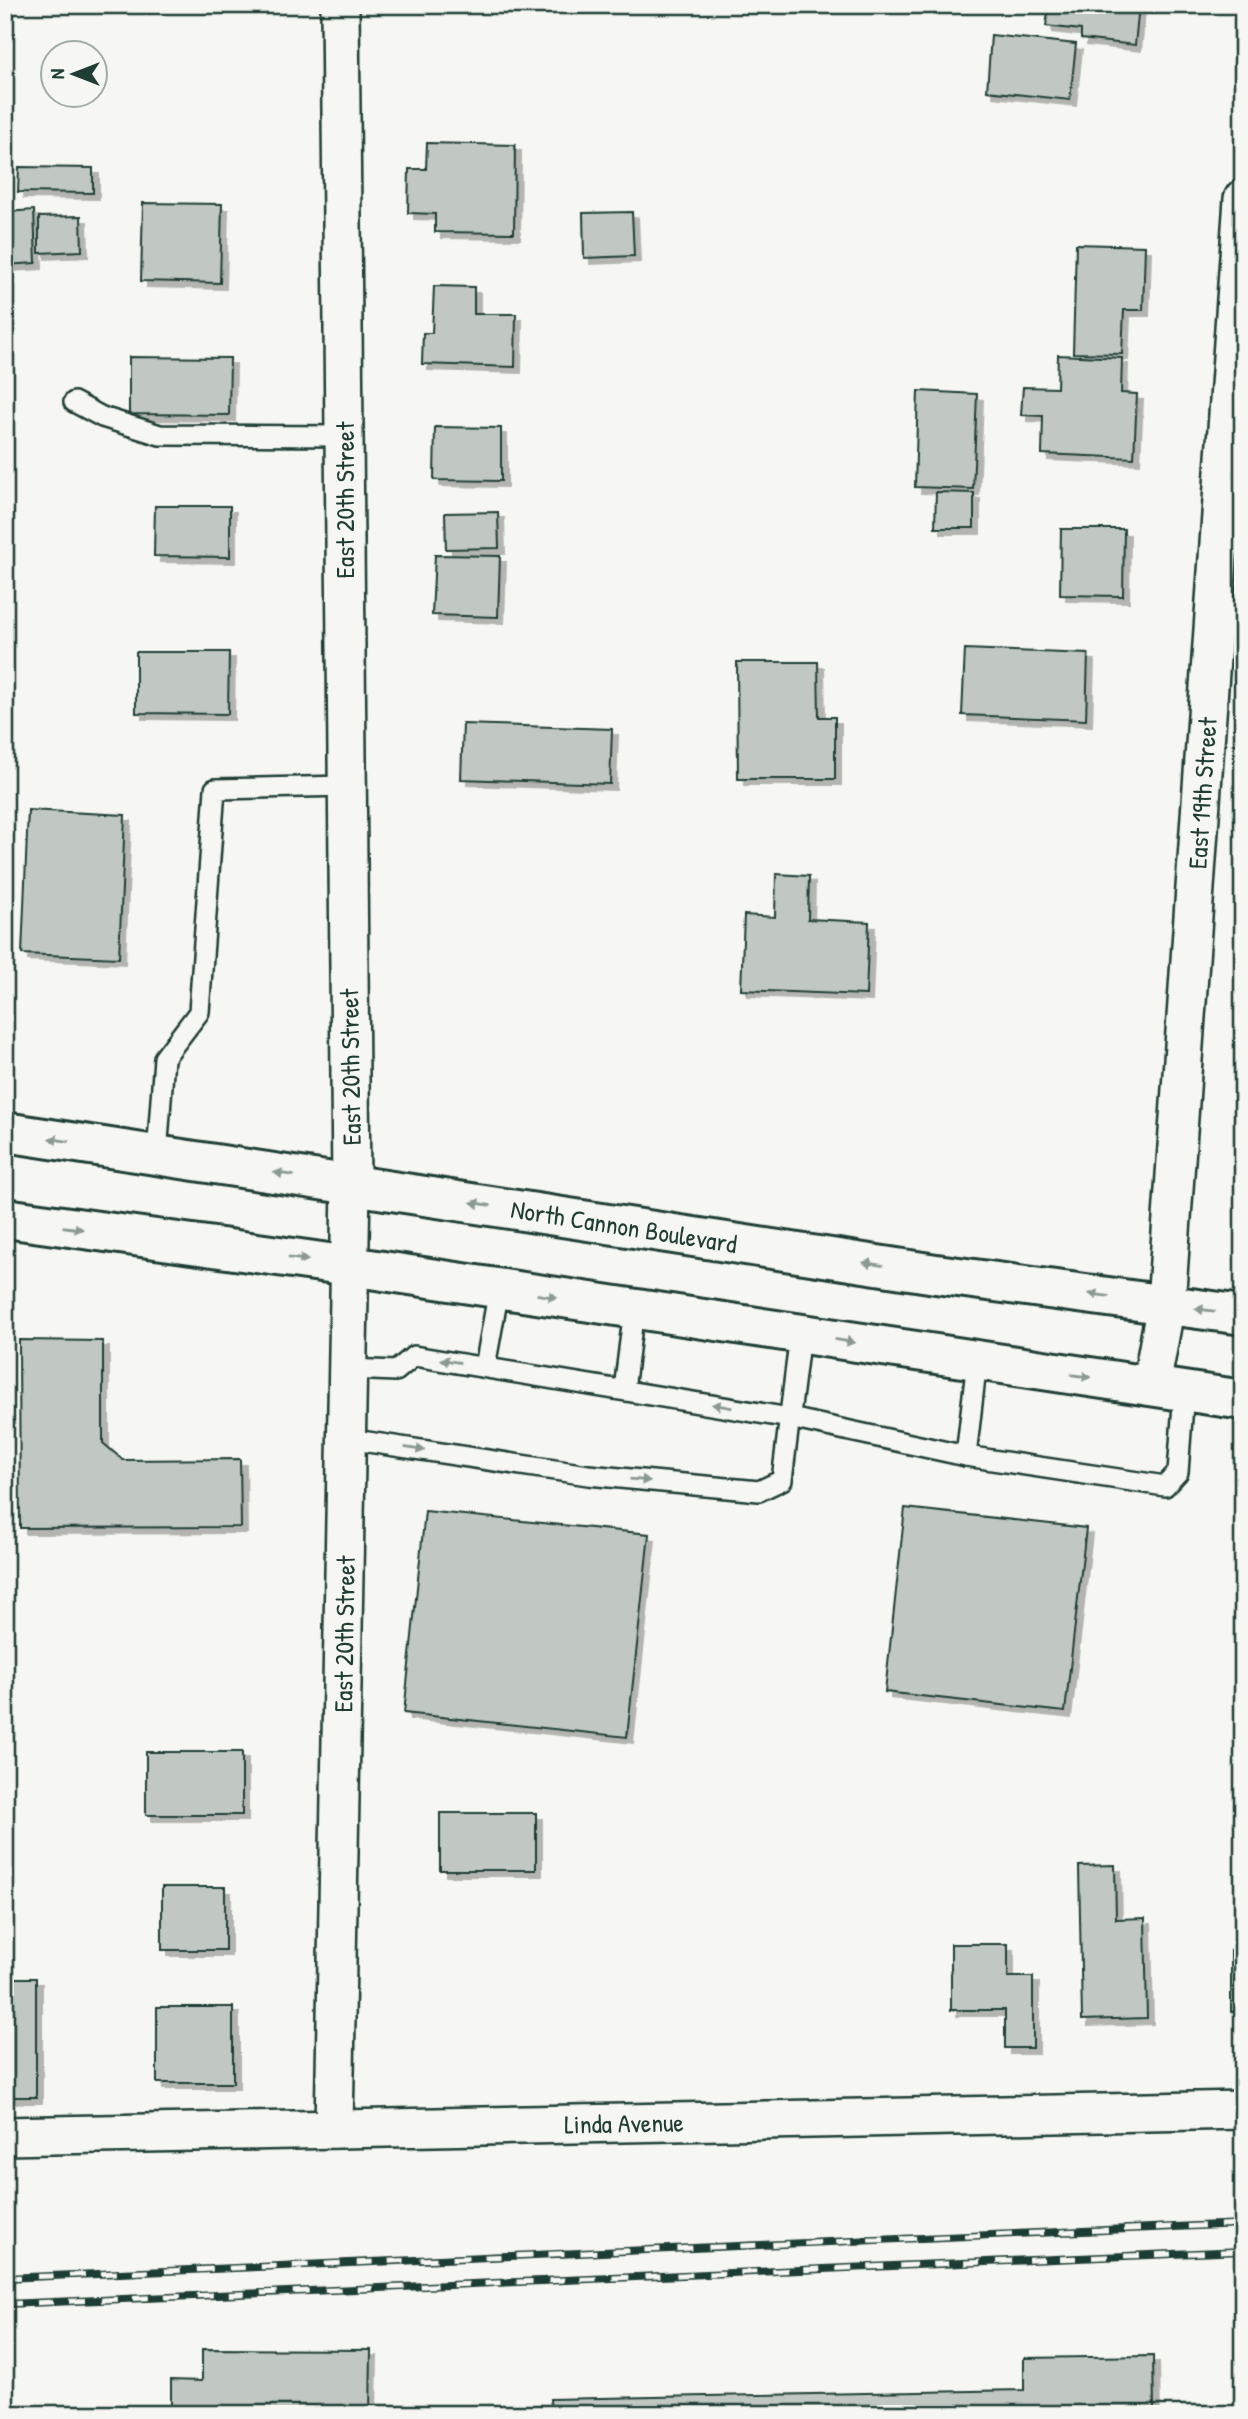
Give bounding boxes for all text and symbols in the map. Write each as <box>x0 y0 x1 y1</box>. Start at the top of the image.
north arrow <box>38 38 108 108</box>
text: N <box>44 69 70 79</box>
street label: East 20th Street <box>327 421 362 578</box>
street label: East 19th Street <box>1179 715 1225 870</box>
street label: East 20th Street <box>331 987 369 1146</box>
one-way arrow <box>48 1135 70 1146</box>
one-way arrow <box>273 1169 295 1180</box>
street label: North Cannon Boulevard <box>508 1191 740 1261</box>
one-way arrow <box>470 1199 492 1210</box>
one-way arrow <box>62 1222 84 1233</box>
one-way arrow <box>287 1254 309 1265</box>
one-way arrow <box>862 1259 884 1270</box>
one-way arrow <box>1087 1290 1109 1301</box>
one-way arrow <box>537 1291 559 1302</box>
one-way arrow <box>1193 1304 1215 1315</box>
one-way arrow <box>834 1336 856 1347</box>
one-way arrow <box>438 1355 460 1366</box>
one-way arrow <box>1071 1371 1093 1382</box>
one-way arrow <box>711 1400 733 1411</box>
one-way arrow <box>404 1444 426 1455</box>
one-way arrow <box>630 1475 652 1486</box>
street label: East 20th Street <box>325 1554 363 1713</box>
street label: Linda Avenue <box>564 2104 684 2142</box>

